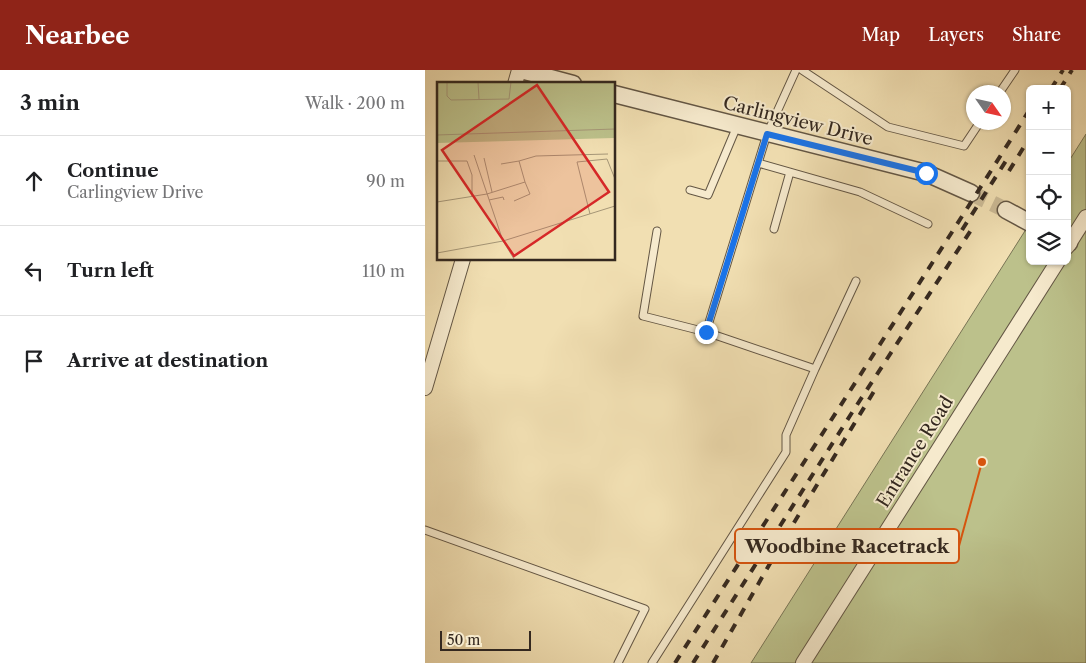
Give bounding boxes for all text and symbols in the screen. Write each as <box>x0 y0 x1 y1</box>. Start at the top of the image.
text: Nearbee <box>25 21 130 50</box>
text: Map <box>862 24 900 46</box>
text: Layers <box>928 24 984 46</box>
text: Share <box>1012 24 1061 46</box>
inset map <box>437 82 615 260</box>
north arrow <box>966 85 1011 130</box>
map controls <box>1026 85 1071 265</box>
button: + <box>1026 85 1071 130</box>
text: 3 min <box>20 90 80 115</box>
street label: Carlingview Drive <box>721 92 875 150</box>
text: Walk · 200 m <box>305 93 405 113</box>
button: − <box>1026 130 1071 175</box>
text: Continue <box>67 159 159 182</box>
route start <box>915 162 938 185</box>
icon: ahead <box>20 167 48 195</box>
text: 90 m <box>366 171 405 191</box>
button: locate <box>1026 175 1071 220</box>
text: Carlingview Drive <box>67 182 203 202</box>
button: layers <box>1026 220 1071 265</box>
icon: left <box>20 257 48 285</box>
text: Turn left <box>67 259 154 282</box>
text: 110 m <box>362 261 405 281</box>
route end <box>695 321 718 344</box>
icon: arrive <box>20 347 48 375</box>
text: Arrive at destination <box>67 349 268 372</box>
street label: Entrance Road <box>872 392 958 512</box>
callout: Woodbine Racetrack <box>735 529 959 563</box>
text: Woodbine Racetrack <box>744 535 950 558</box>
scale bar <box>440 628 531 651</box>
text: 50 m <box>447 631 480 649</box>

